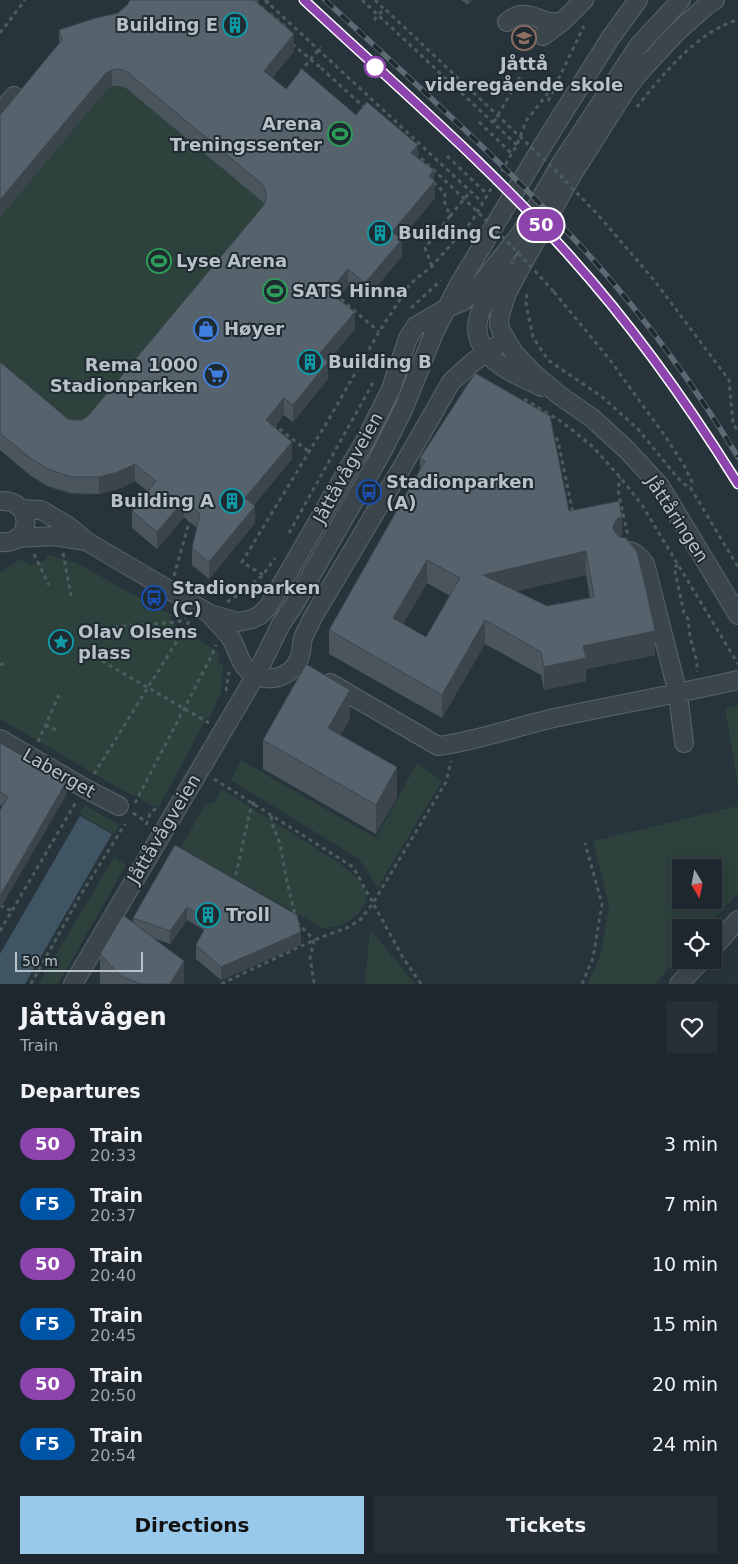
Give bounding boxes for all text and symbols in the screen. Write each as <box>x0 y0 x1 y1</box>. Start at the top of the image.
building icon: Building E <box>222 12 248 38</box>
place label: Building E <box>116 14 218 35</box>
school or university icon: Jåttå videregående skole <box>511 25 537 51</box>
place label: Jåttå videregående skole <box>425 53 623 95</box>
unlabelled marker <box>364 56 386 78</box>
place label: Arena Treningssenter <box>170 113 322 155</box>
sports icon: Arena Treningssenter <box>327 121 353 147</box>
line badge: 50 <box>518 209 564 241</box>
text: 50 <box>528 214 554 235</box>
building icon: Building C <box>367 220 393 246</box>
place label: Building C <box>398 222 501 243</box>
sports icon: Lyse Arena <box>146 248 172 274</box>
place label: Lyse Arena <box>176 250 287 271</box>
sports icon: SATS Hinna <box>262 278 288 304</box>
place label: SATS Hinna <box>292 280 408 301</box>
shop icon: Høyer <box>193 316 219 342</box>
place label: Høyer <box>224 318 284 339</box>
building icon: Building B <box>297 349 323 375</box>
place label: Building B <box>328 351 432 372</box>
place label: Rema 1000 Stadionparken <box>50 354 198 396</box>
supermarket icon: Rema 1000 Stadionparken <box>203 362 229 388</box>
street label: Jåttåvågveien <box>308 409 387 528</box>
place label: Stadionparken (A) <box>386 471 534 513</box>
street label: Jåttåringen <box>641 471 713 566</box>
bus stop icon: Stadionparken (A) <box>356 479 382 505</box>
building icon: Building A <box>219 488 245 514</box>
place label: Building A <box>110 490 214 511</box>
place label: Stadionparken (C) <box>172 577 320 619</box>
bus stop icon: Stadionparken (C) <box>141 585 167 611</box>
place label: Olav Olsens plass <box>78 621 198 663</box>
place icon: Olav Olsens plass <box>48 629 74 655</box>
street label: Laberget <box>19 743 99 802</box>
street label: Jåttåvågveien <box>122 770 204 888</box>
north arrow <box>672 859 722 909</box>
map controls <box>672 859 722 969</box>
building icon: Troll <box>195 902 221 928</box>
place label: Troll <box>226 904 270 925</box>
button: locate <box>672 919 722 969</box>
scale bar <box>15 949 142 972</box>
text: 50 m <box>22 953 58 969</box>
button: heart <box>666 1001 718 1053</box>
text: Jåttåvågen <box>20 1003 167 1031</box>
text: Train <box>20 1036 58 1055</box>
text: Departures <box>20 1080 141 1102</box>
text: Train <box>90 1124 143 1146</box>
text: 50 <box>35 1133 60 1154</box>
text: 3 min <box>664 1133 718 1155</box>
text: 20:33 <box>90 1146 136 1165</box>
text: Train <box>90 1184 143 1206</box>
text: F5 <box>35 1193 60 1214</box>
text: 7 min <box>664 1193 718 1215</box>
text: 20:37 <box>90 1206 136 1225</box>
text: Train <box>90 1244 143 1266</box>
text: 50 <box>35 1253 60 1274</box>
text: 10 min <box>652 1253 718 1275</box>
text: 20:40 <box>90 1266 136 1285</box>
text: Train <box>90 1304 143 1326</box>
text: F5 <box>35 1313 60 1334</box>
text: 15 min <box>652 1313 718 1335</box>
text: 20:45 <box>90 1326 136 1345</box>
text: Train <box>90 1364 143 1386</box>
text: 50 <box>35 1373 60 1394</box>
text: 20 min <box>652 1373 718 1395</box>
text: 20:50 <box>90 1386 136 1405</box>
text: Train <box>90 1424 143 1446</box>
text: F5 <box>35 1433 60 1454</box>
text: 24 min <box>652 1433 718 1455</box>
text: 20:54 <box>90 1446 136 1465</box>
button: Directions <box>20 1496 364 1554</box>
button: Tickets <box>374 1496 718 1554</box>

